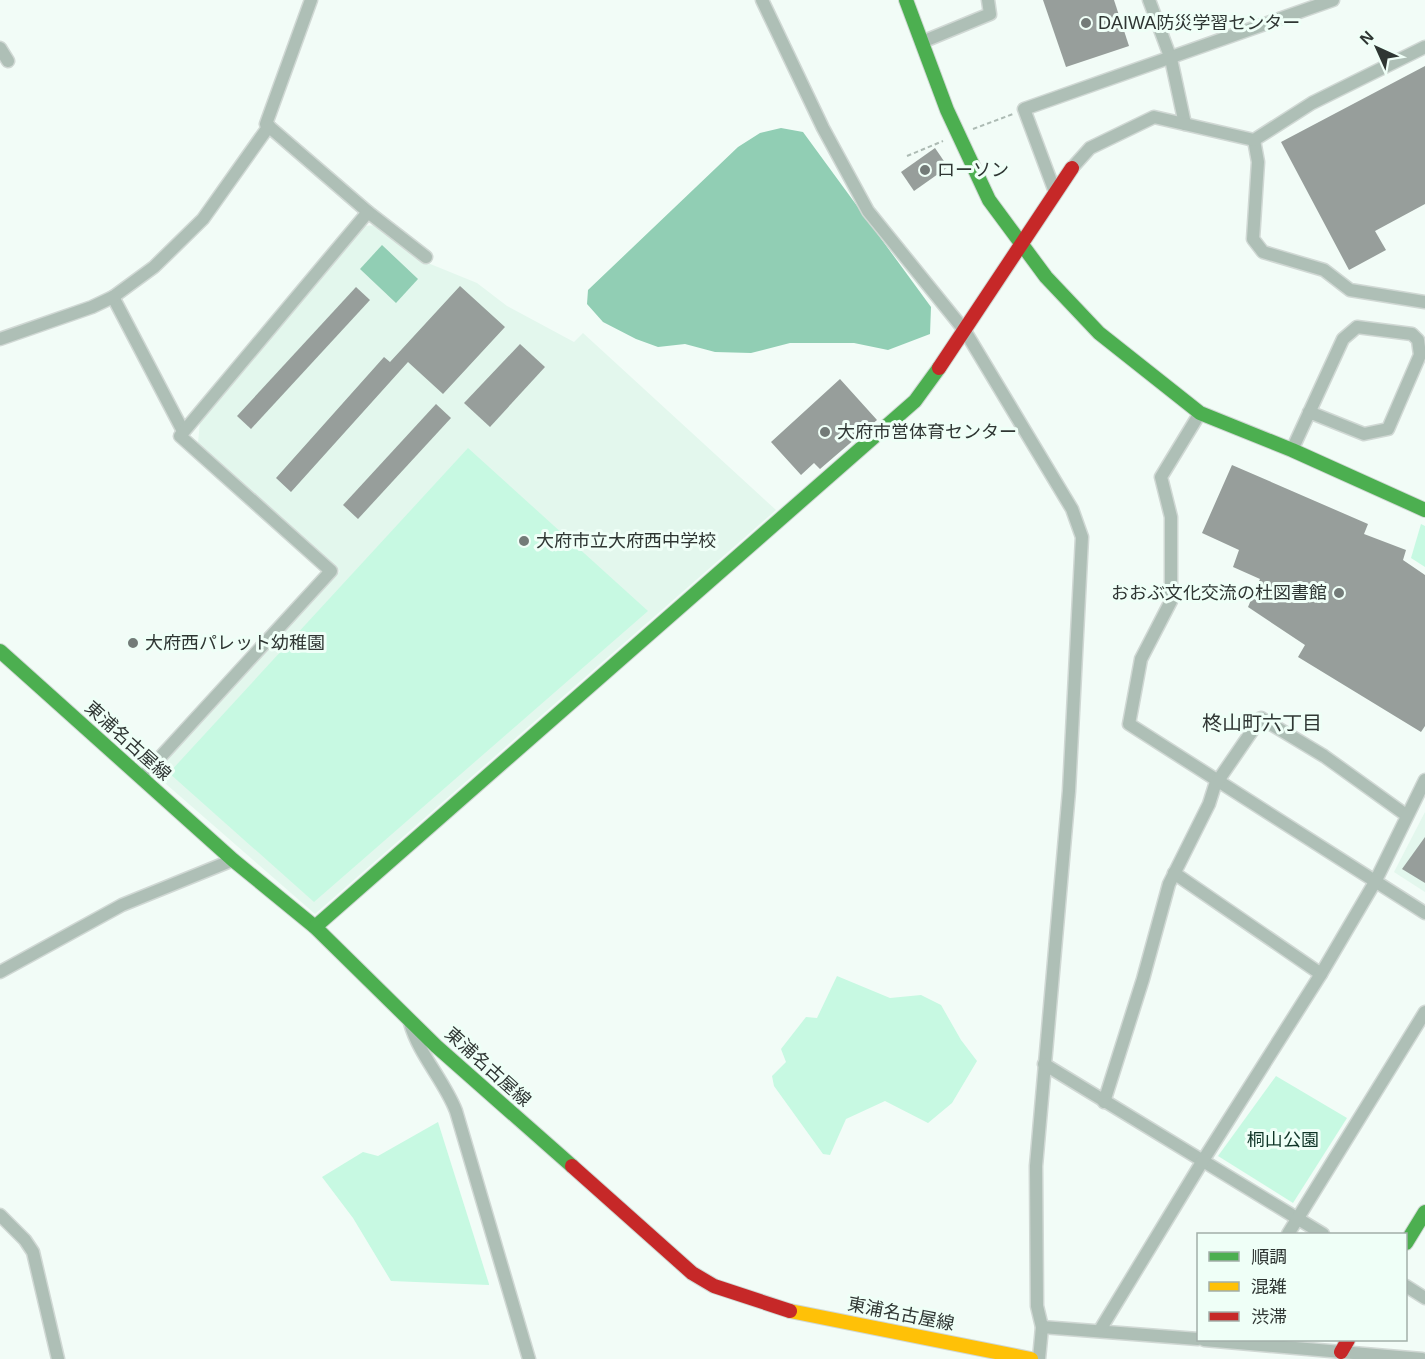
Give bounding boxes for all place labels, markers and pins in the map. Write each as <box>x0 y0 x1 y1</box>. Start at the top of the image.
place label: DAIWA防災学習センター <box>1098 13 1300 33</box>
marker: DAIWA防災学習センター <box>1079 16 1093 30</box>
place label: ローソン <box>937 160 1009 180</box>
marker: ローソン <box>918 163 932 177</box>
place label: 大府市営体育センター <box>837 422 1017 442</box>
marker: 大府市営体育センター <box>818 425 832 439</box>
place label: 大府市立大府西中学校 <box>536 531 716 551</box>
marker: 大府市立大府西中学校 <box>517 534 531 548</box>
place label: おおぶ文化交流の杜図書館 <box>1111 583 1327 603</box>
marker: おおぶ文化交流の杜図書館 <box>1332 586 1346 600</box>
place label: 大府西パレット幼稚園 <box>145 633 325 653</box>
marker: 大府西パレット幼稚園 <box>126 636 140 650</box>

